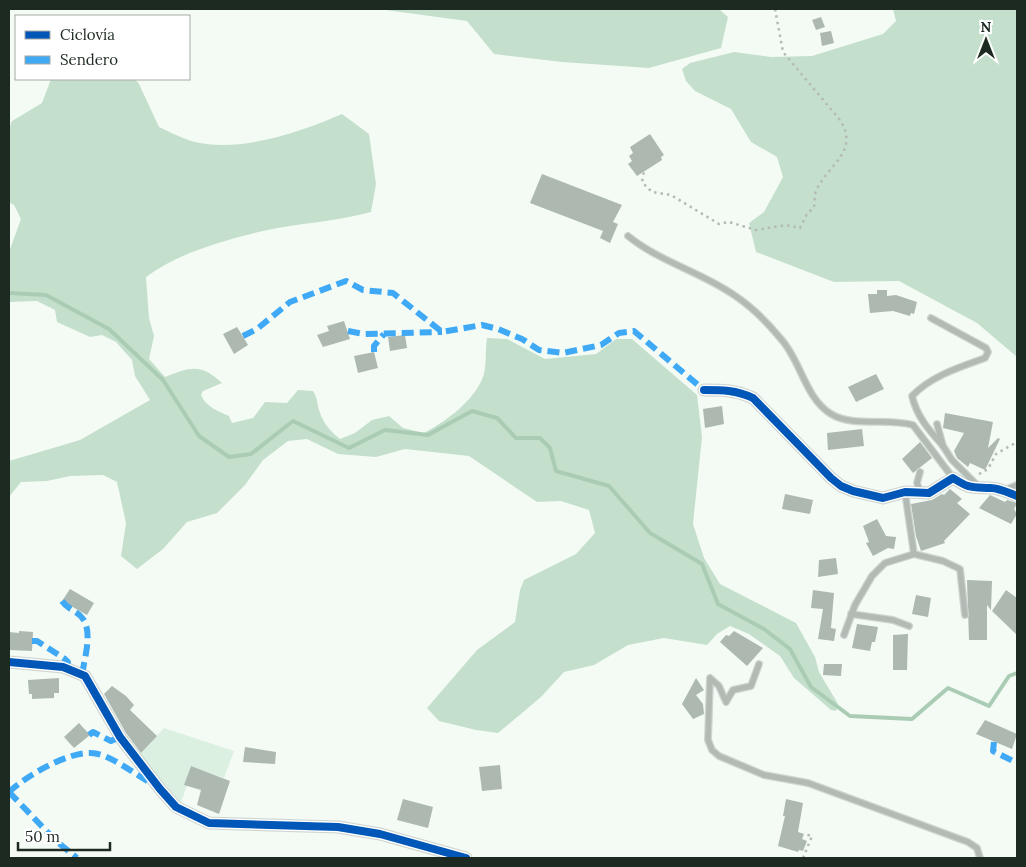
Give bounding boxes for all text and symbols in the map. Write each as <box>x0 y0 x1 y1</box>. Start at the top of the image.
legend <box>15 15 190 80</box>
north arrow <box>961 15 1011 65</box>
text: N <box>981 18 992 36</box>
text: Ciclovía <box>60 25 115 44</box>
text: Sendero <box>60 50 118 69</box>
scale bar <box>18 820 110 852</box>
text: 50 m <box>25 827 60 846</box>

